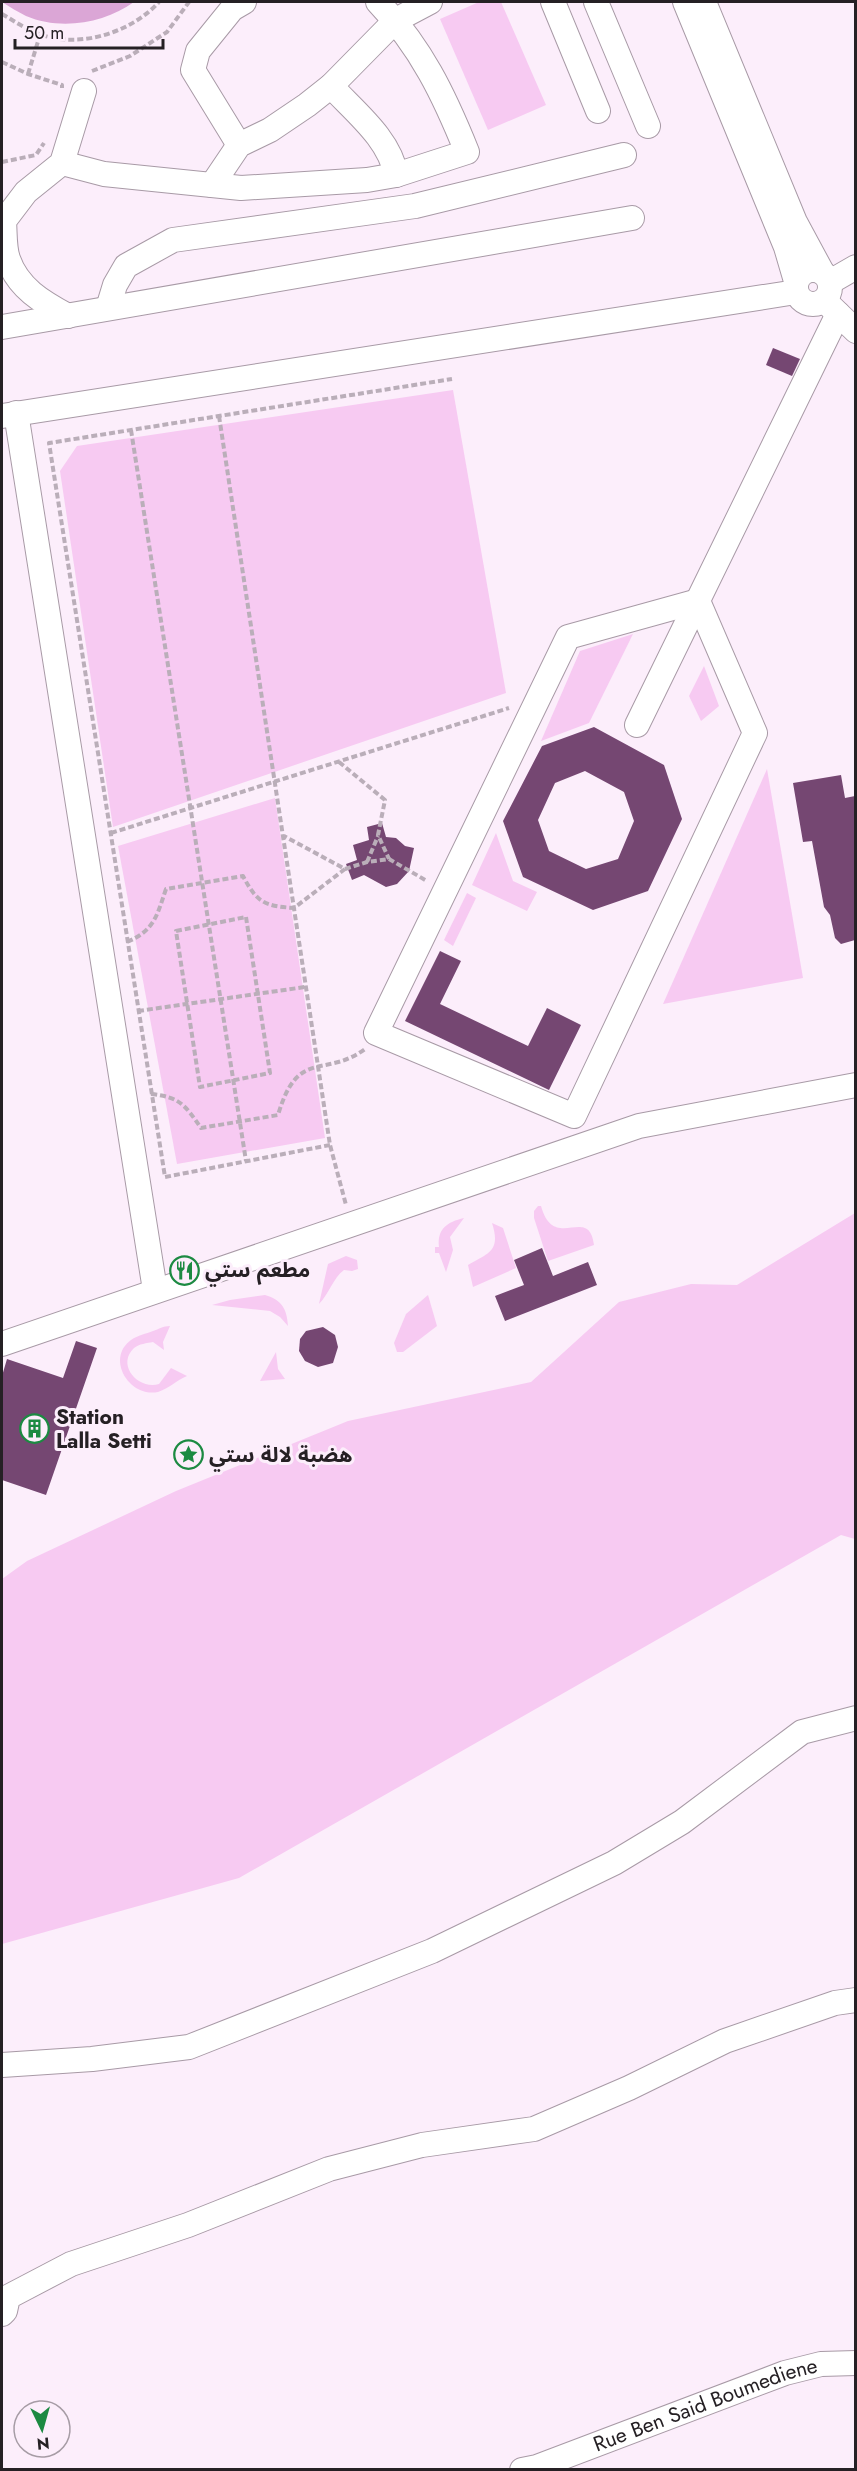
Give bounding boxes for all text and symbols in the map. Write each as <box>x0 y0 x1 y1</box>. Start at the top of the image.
scale bar <box>15 12 164 50</box>
text: 50 m <box>24 20 64 46</box>
restaurant icon: مطعم ستي <box>168 1254 200 1286</box>
place label: مطعم ستي <box>205 1255 310 1287</box>
place label: Station Lalla Setti <box>56 1402 152 1456</box>
building icon: Station Lalla Setti <box>19 1413 51 1445</box>
place icon: هضبة لالة ستي <box>172 1439 204 1471</box>
place label: هضبة لالة ستي <box>209 1440 352 1472</box>
street label: Rue Ben Said Boumediene <box>589 2350 821 2459</box>
north arrow <box>12 2399 72 2459</box>
text: N <box>36 2431 51 2455</box>

